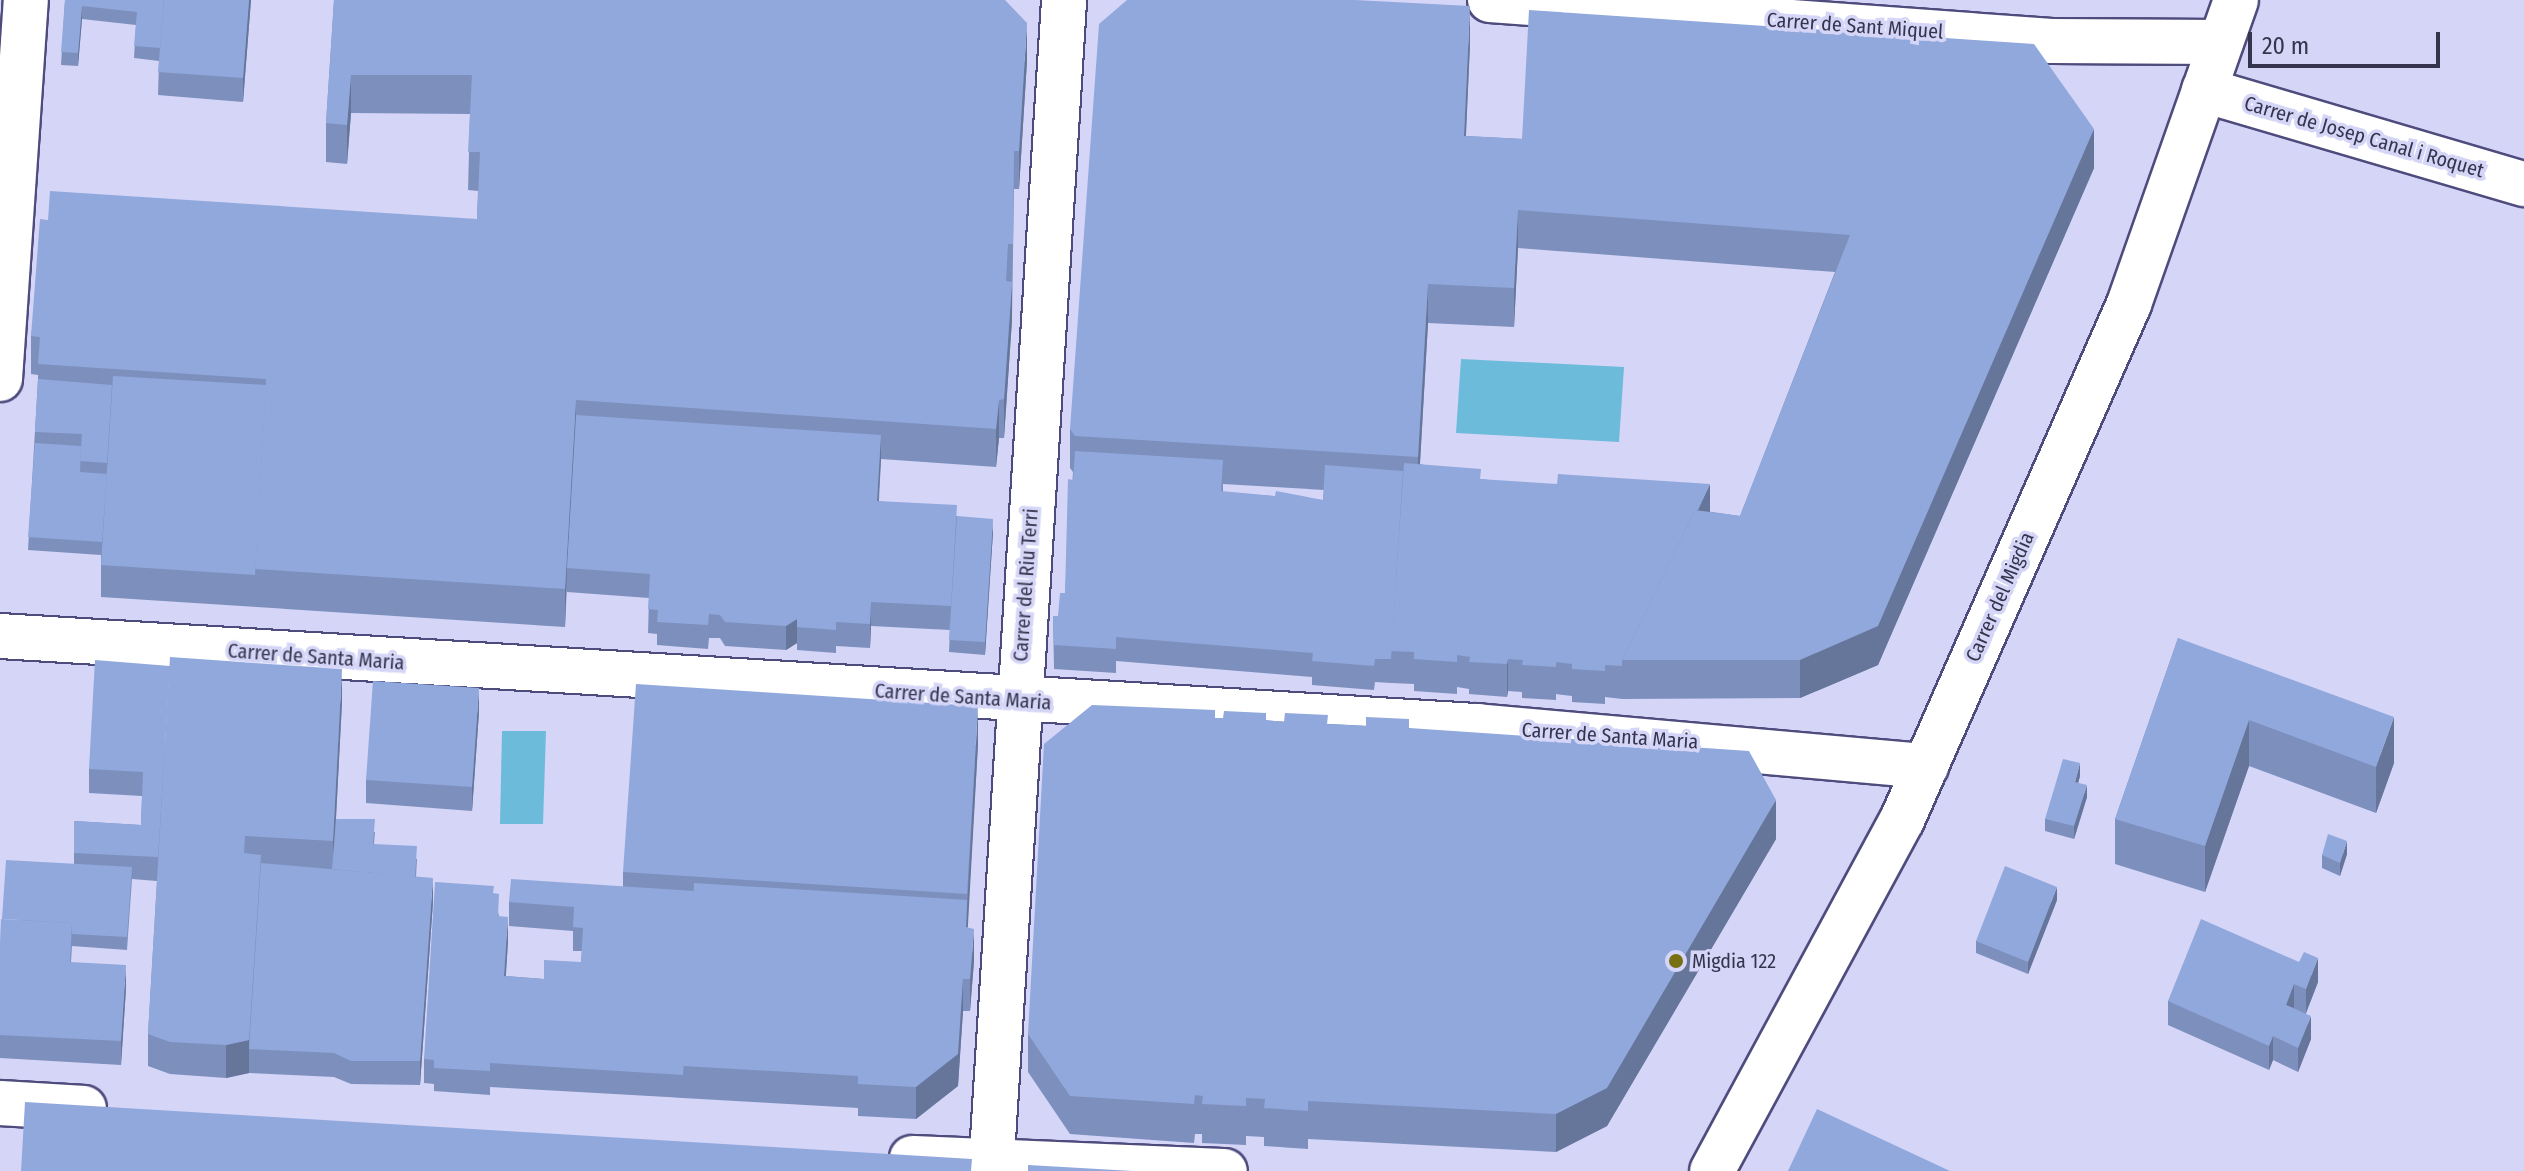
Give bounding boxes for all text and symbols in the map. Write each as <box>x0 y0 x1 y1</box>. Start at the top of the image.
street label: Carrer de Sant Miquel <box>1766 8 1944 44</box>
scale bar <box>2252 16 2444 66</box>
text: 20 m <box>2262 32 2309 60</box>
street label: Carrer de Josep Canal i Roquet <box>2241 91 2487 183</box>
street label: Carrer del Riu Terri <box>1009 508 1043 662</box>
street label: Carrer del Migdia <box>1961 529 2039 665</box>
street label: Carrer de Santa Maria <box>227 639 405 675</box>
street label: Carrer de Santa Maria <box>874 679 1052 715</box>
street label: Carrer de Santa Maria <box>1521 718 1699 754</box>
place label: Migdia 122 <box>1692 949 1776 973</box>
marker: Migdia 122 <box>1667 952 1685 970</box>

